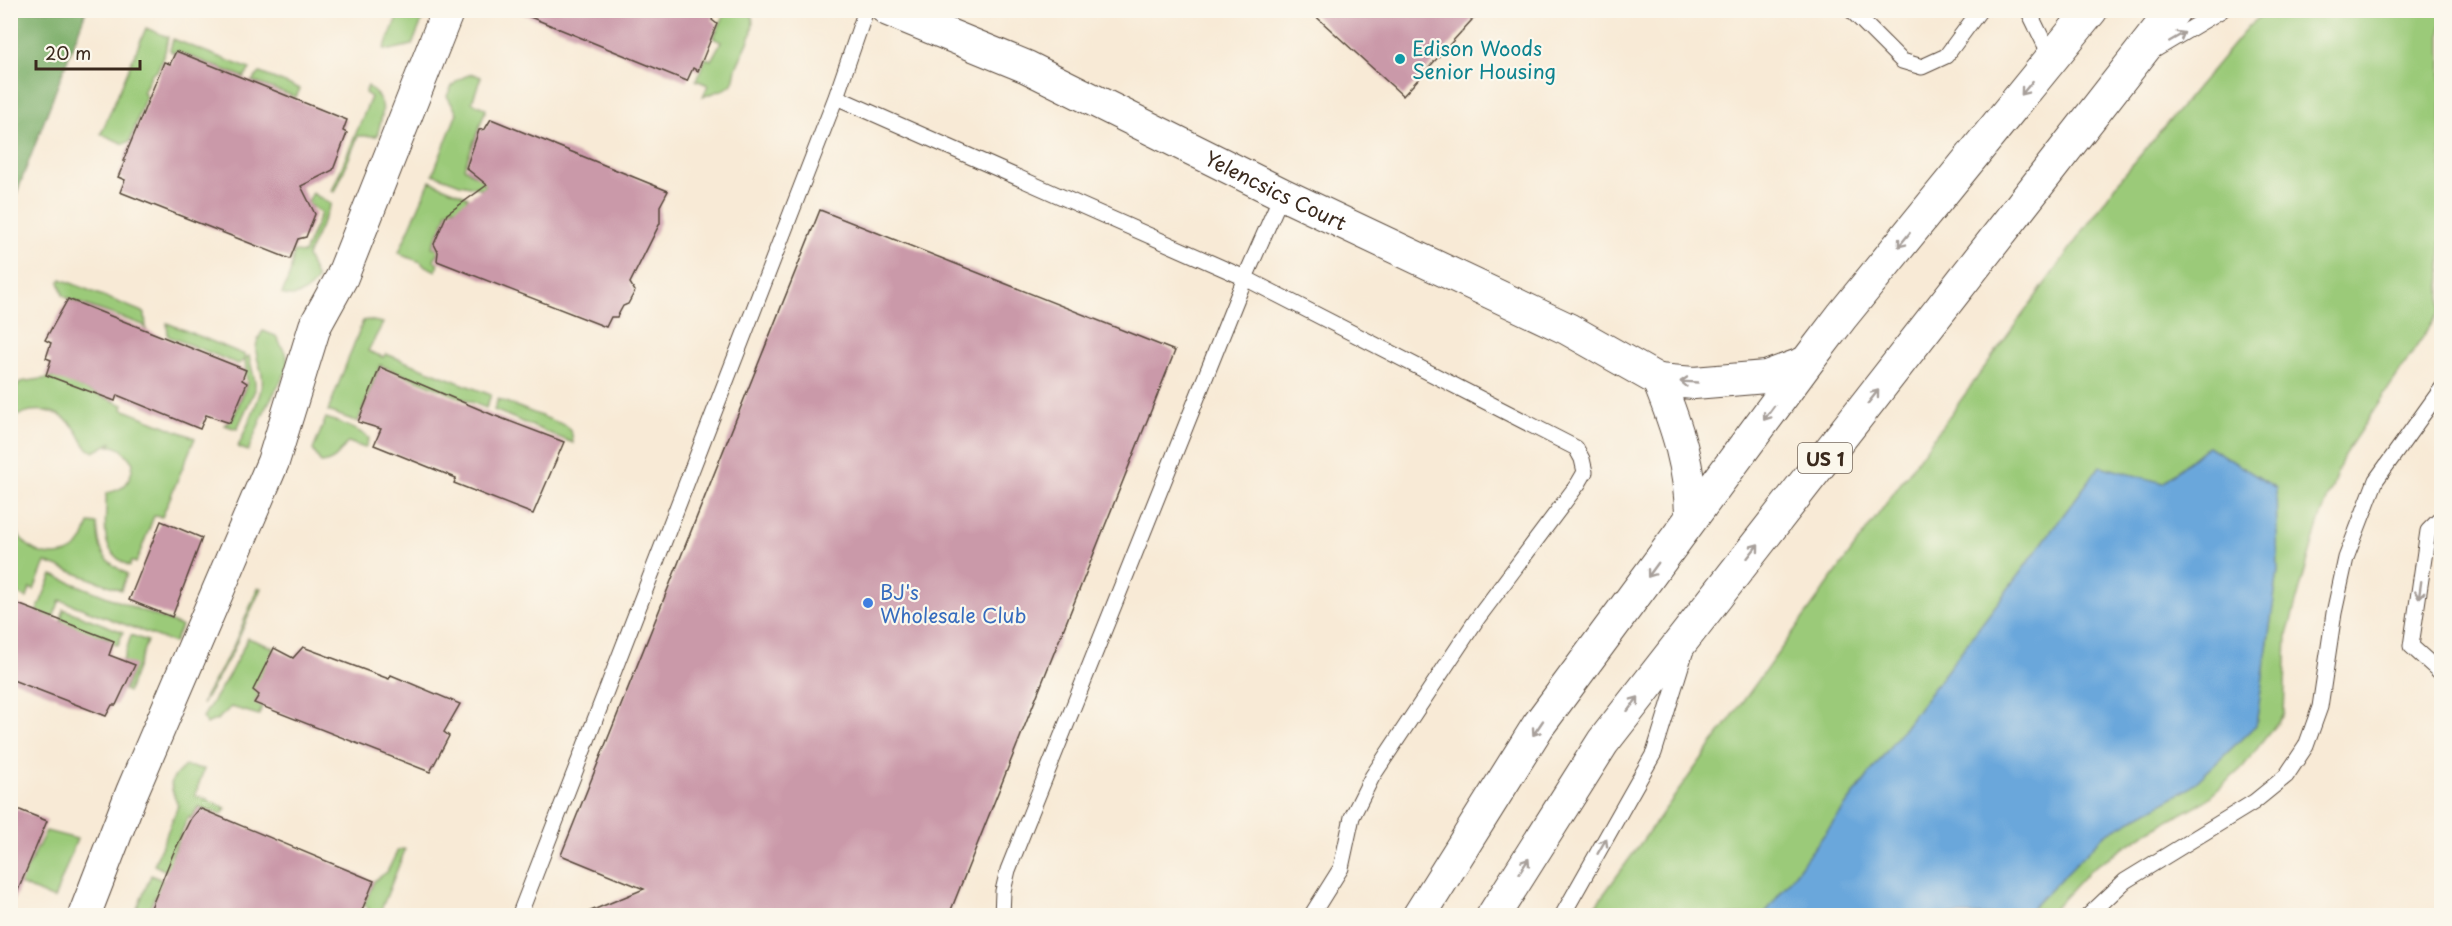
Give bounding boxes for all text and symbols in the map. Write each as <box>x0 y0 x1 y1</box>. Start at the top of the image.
one-way arrow <box>2168 31 2185 43</box>
scale bar <box>36 33 140 71</box>
place label: Edison Woods Senior Housing <box>1412 33 1556 86</box>
text: 20 m <box>45 39 91 66</box>
marker: Edison Woods Senior Housing <box>1393 52 1407 66</box>
one-way arrow <box>2021 80 2034 96</box>
street label: Yelencsics Court <box>1200 143 1352 237</box>
one-way arrow <box>1898 231 1911 247</box>
one-way arrow <box>1679 377 1699 388</box>
one-way arrow <box>1866 389 1879 405</box>
one-way arrow <box>1763 405 1775 421</box>
road number: US 1 <box>1798 443 1852 473</box>
one-way arrow <box>1746 543 1759 559</box>
one-way arrow <box>1647 562 1660 578</box>
place label: BJ's Wholesale Club <box>880 577 1026 630</box>
one-way arrow <box>2414 580 2425 600</box>
marker: BJ's Wholesale Club <box>861 596 875 610</box>
one-way arrow <box>1626 697 1639 713</box>
one-way arrow <box>1532 719 1544 735</box>
one-way arrow <box>1596 838 1608 855</box>
one-way arrow <box>1519 858 1531 875</box>

